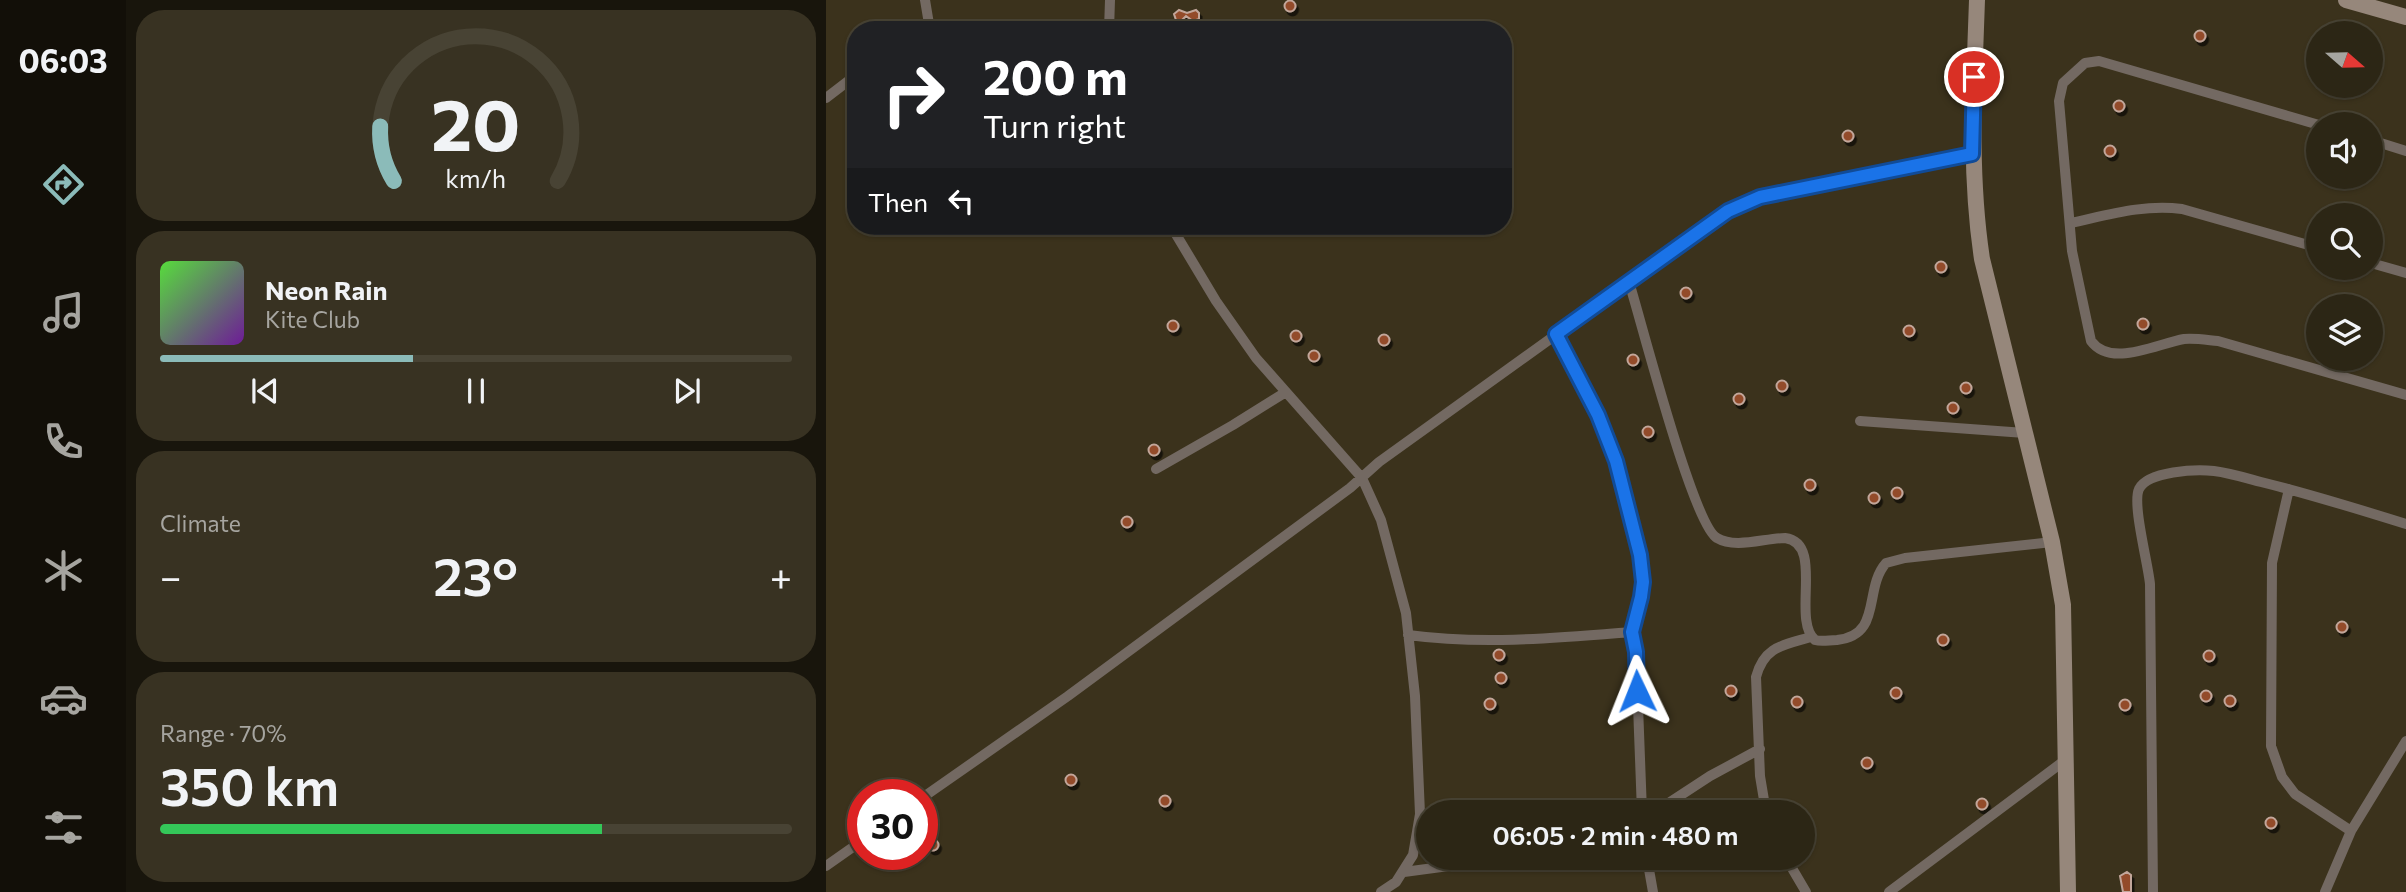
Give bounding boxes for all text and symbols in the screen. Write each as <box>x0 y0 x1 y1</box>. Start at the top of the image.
north arrow <box>2306 21 2384 98</box>
map controls <box>2306 21 2383 371</box>
text: 06:03 <box>18 40 108 80</box>
text: 200 m <box>983 45 1128 105</box>
pin <box>1944 47 2004 107</box>
icon: right <box>868 49 959 140</box>
icon: arrive <box>1955 58 1993 96</box>
text: 20 <box>431 78 521 167</box>
text: Turn right <box>983 105 1126 145</box>
button: sound <box>2306 112 2383 189</box>
icon: directions <box>39 160 88 209</box>
text: km/h <box>446 163 506 193</box>
icon: left <box>942 182 980 220</box>
text: Then <box>868 186 928 217</box>
button: search <box>2306 203 2383 280</box>
text: Neon Rain <box>265 274 388 305</box>
icon: music <box>39 288 88 337</box>
button: layers <box>2306 294 2383 371</box>
text: Kite Club <box>265 305 360 333</box>
icon: previous <box>246 372 284 410</box>
icon: pause <box>457 372 495 410</box>
icon: next <box>668 372 706 410</box>
icon: phone <box>39 417 88 466</box>
text: Climate <box>160 509 241 537</box>
text: 23° <box>433 543 518 607</box>
icon: climate <box>39 546 88 595</box>
text: − <box>160 552 182 599</box>
text: + <box>770 552 792 599</box>
position arrow <box>1600 654 1674 728</box>
icon: car <box>39 674 88 723</box>
text: Range · 70% <box>160 719 287 747</box>
text: 350 km <box>160 753 339 817</box>
speed limit sign: 30 <box>847 779 938 870</box>
icon: filters <box>39 803 88 852</box>
text: 06:05 · 2 min · 480 m <box>1492 819 1739 850</box>

